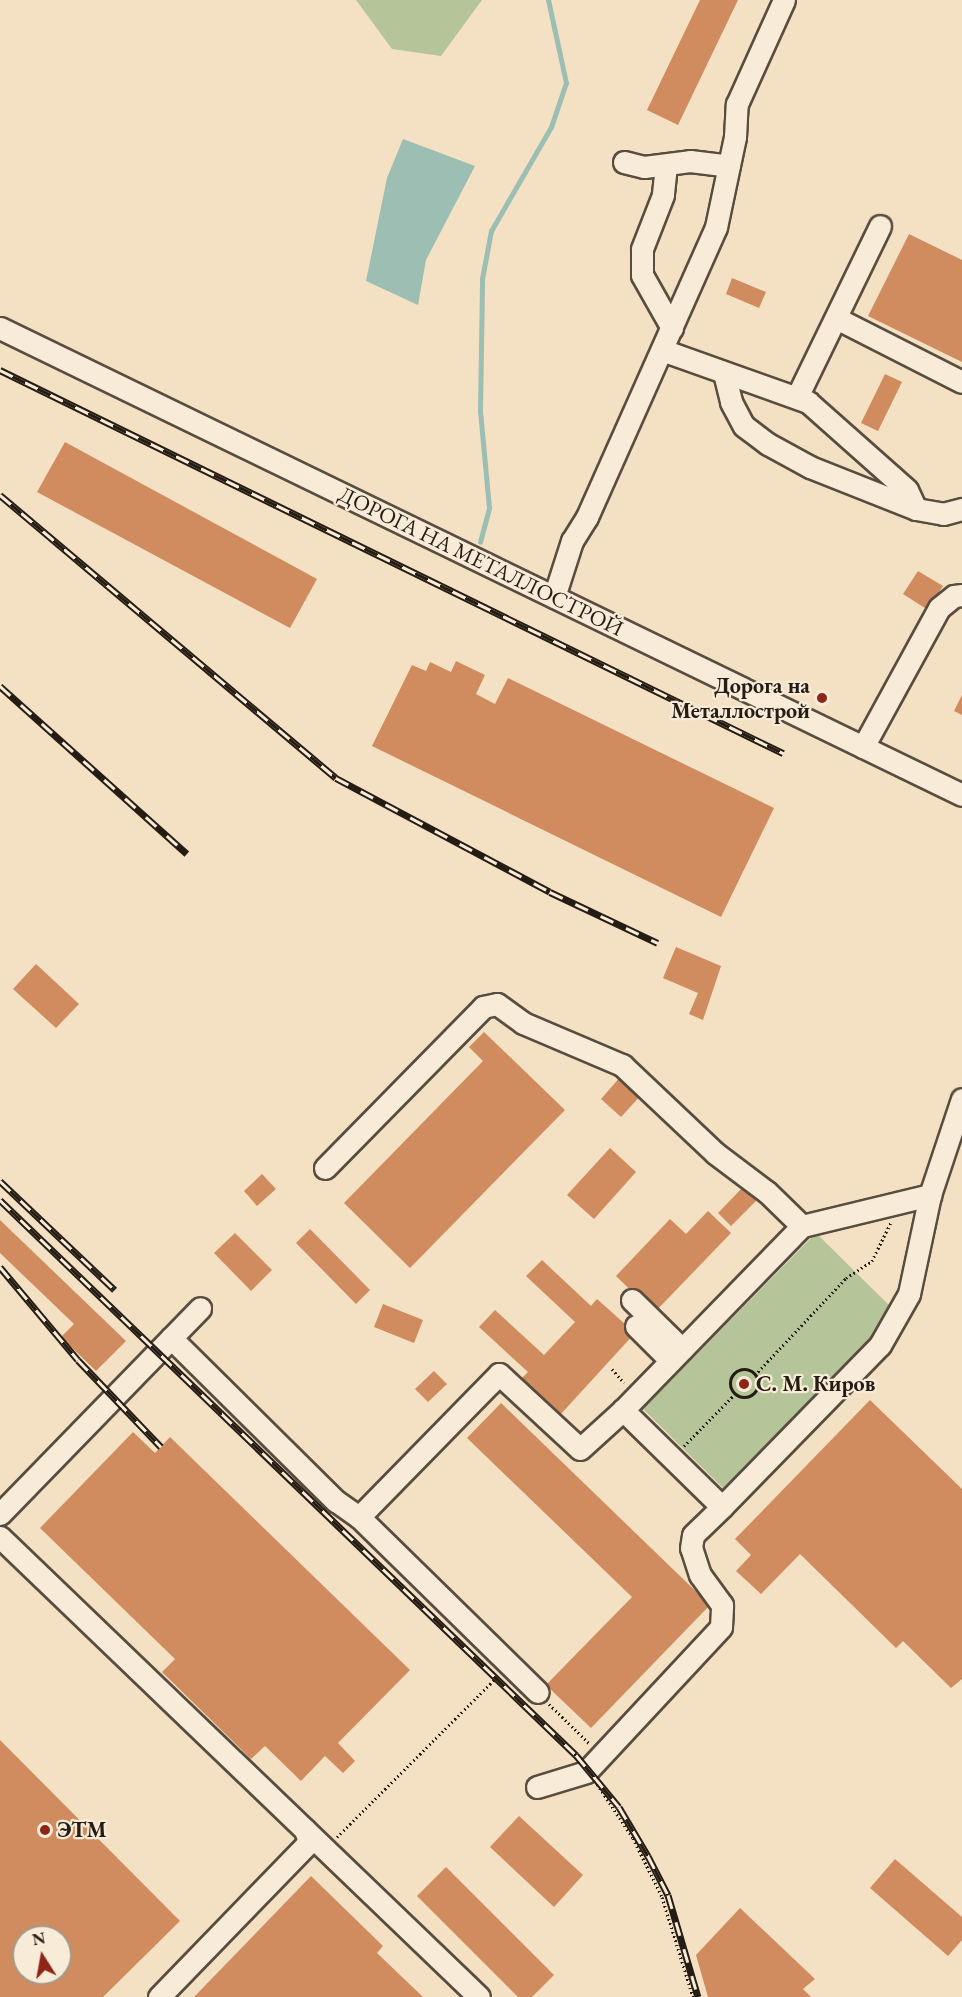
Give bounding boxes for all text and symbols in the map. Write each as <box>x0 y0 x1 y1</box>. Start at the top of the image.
street label: ДОРОГА НА МЕТАЛЛОСТРОЙ <box>334 480 628 642</box>
place label: Дорога на Металлострой <box>671 672 810 724</box>
marker: Дорога на Металлострой <box>815 691 829 705</box>
place label: С. М. Киров <box>756 1371 875 1397</box>
marker: С. М. Киров <box>737 1377 751 1391</box>
place label: ЭТМ <box>57 1817 107 1843</box>
marker: ЭТМ <box>38 1823 52 1837</box>
north arrow <box>12 1925 72 1985</box>
text: N <box>30 1927 47 1950</box>

